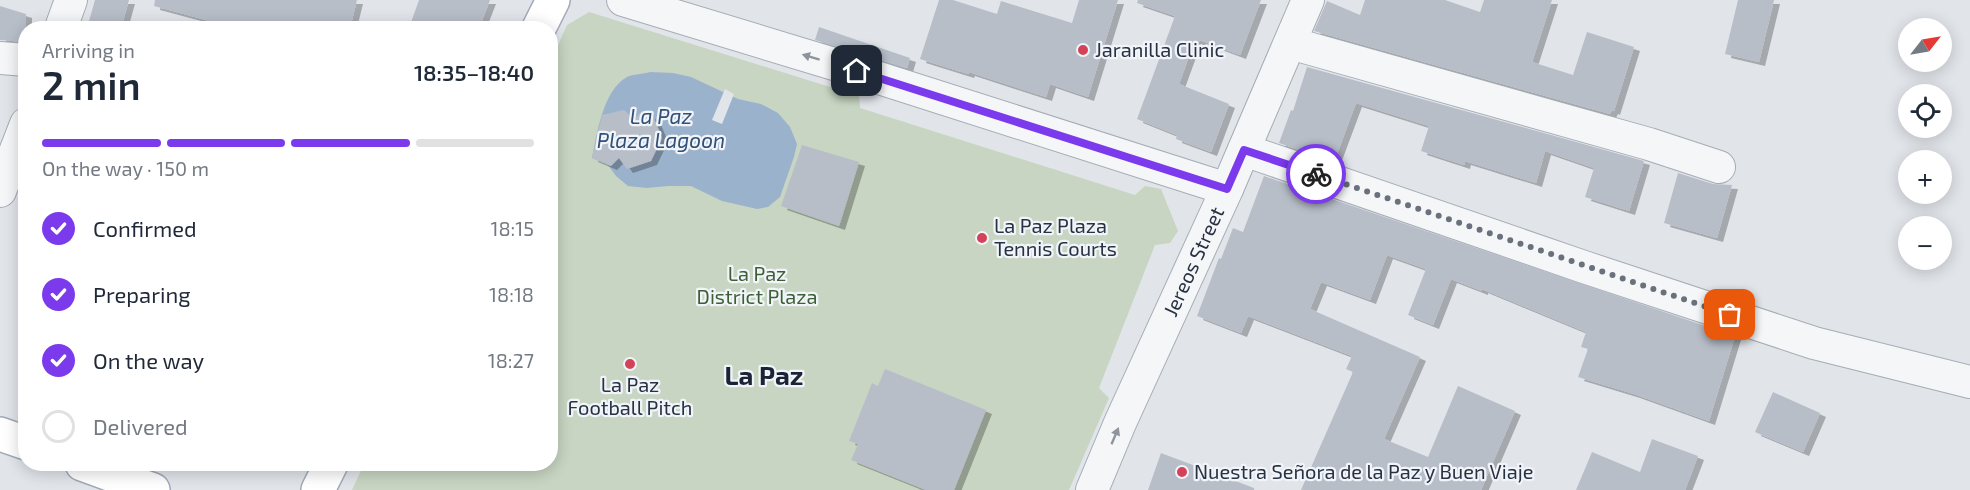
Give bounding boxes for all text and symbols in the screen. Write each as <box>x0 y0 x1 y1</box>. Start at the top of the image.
north arrow <box>1898 18 1952 72</box>
map controls <box>1898 18 1952 270</box>
place label: Jaranilla Clinic <box>1095 37 1225 61</box>
text: Arriving in <box>42 38 135 62</box>
marker: Jaranilla Clinic <box>1076 43 1090 57</box>
pin <box>831 45 882 96</box>
one-way arrow <box>802 52 820 61</box>
icon: home <box>840 54 873 87</box>
text: 18:35–18:40 <box>414 59 534 85</box>
text: 2 min <box>42 61 141 108</box>
button: locate <box>1898 84 1952 138</box>
water label: La Paz Plaza Lagoon <box>597 103 725 152</box>
courier <box>1286 144 1346 204</box>
button: + <box>1898 150 1952 204</box>
text: On the way · 150 m <box>42 156 209 180</box>
icon: bike <box>1300 158 1333 191</box>
street label: Jereos Street <box>1157 202 1228 320</box>
icon: check <box>42 212 75 245</box>
place label: La Paz Plaza Tennis Courts <box>994 213 1117 260</box>
text: Confirmed <box>93 215 197 241</box>
text: 18:15 <box>491 216 534 240</box>
button: − <box>1898 216 1952 270</box>
marker: La Paz Plaza Tennis Courts <box>975 231 989 245</box>
park label: La Paz District Plaza <box>697 261 817 308</box>
icon: check <box>42 278 75 311</box>
text: Preparing <box>93 281 191 307</box>
text: 18:18 <box>489 282 534 306</box>
pin <box>1704 289 1755 340</box>
icon: bag <box>1713 298 1746 331</box>
icon: check <box>42 344 75 377</box>
text: On the way <box>93 347 204 373</box>
text: 18:27 <box>488 348 534 372</box>
marker: La Paz Football Pitch <box>623 357 637 371</box>
district label: La Paz <box>725 359 803 390</box>
place label: La Paz Football Pitch <box>568 372 692 419</box>
text: Delivered <box>93 413 188 439</box>
one-way arrow <box>1111 427 1120 445</box>
place label: Nuestra Señora de la Paz y Buen Viaje <box>1194 459 1533 483</box>
marker: Nuestra Señora de la Paz y Buen Viaje <box>1175 465 1189 479</box>

